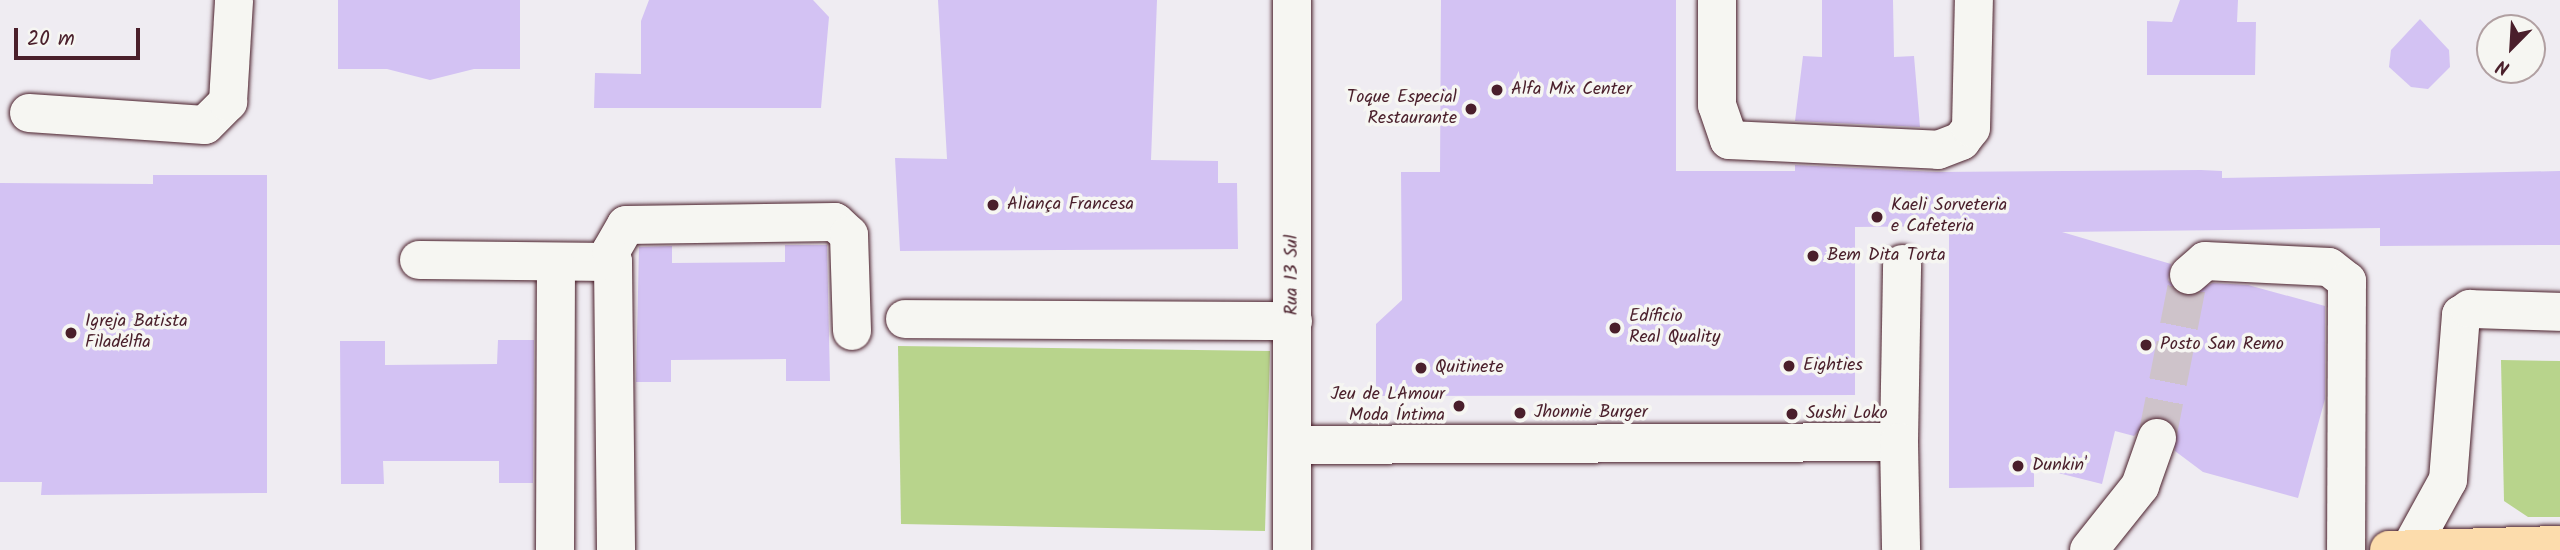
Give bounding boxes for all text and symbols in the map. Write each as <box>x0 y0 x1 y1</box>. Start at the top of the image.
scale bar <box>18 14 144 58</box>
north arrow <box>2476 14 2546 84</box>
text: 20 m <box>27 23 75 56</box>
text: N <box>2492 50 2515 83</box>
place label: Alfa Mix Center <box>1511 79 1632 101</box>
marker: Alfa Mix Center <box>1489 82 1505 98</box>
place label: Toque Especial Restaurante <box>1347 88 1457 130</box>
marker: Toque Especial Restaurante <box>1463 101 1479 117</box>
place label: Aliança Francesa <box>1007 194 1134 216</box>
place label: Kaeli Sorveteria e Cafeteria <box>1891 196 2007 238</box>
marker: Aliança Francesa <box>985 197 1001 213</box>
marker: Kaeli Sorveteria e Cafeteria <box>1869 209 1885 225</box>
street label: Rua 13 Sul <box>1282 235 1304 315</box>
place label: Bem Dita Torta <box>1827 245 1946 267</box>
marker: Bem Dita Torta <box>1805 248 1821 264</box>
place label: Edíficio Real Quality <box>1629 307 1720 350</box>
place label: Igreja Batista Filadélfia <box>85 312 188 354</box>
marker: Edíficio Real Quality <box>1607 320 1623 336</box>
marker: Igreja Batista Filadélfia <box>63 325 79 341</box>
place label: Posto San Remo <box>2160 334 2284 356</box>
marker: Posto San Remo <box>2138 337 2154 353</box>
place label: Eighties <box>1803 355 1863 377</box>
place label: Quitinete <box>1435 357 1503 379</box>
marker: Eighties <box>1781 358 1797 374</box>
marker: Quitinete <box>1413 360 1429 376</box>
place label: Jeu de LAmour Moda Íntima <box>1330 385 1445 428</box>
marker: Jeu de LAmour Moda Íntima <box>1451 398 1467 414</box>
place label: Jhonnie Burger <box>1534 402 1648 424</box>
place label: Sushi Loko <box>1806 403 1888 425</box>
marker: Jhonnie Burger <box>1512 405 1528 421</box>
marker: Sushi Loko <box>1784 406 1800 422</box>
place label: Dunkin' <box>2032 455 2087 477</box>
marker: Dunkin' <box>2010 458 2026 474</box>

